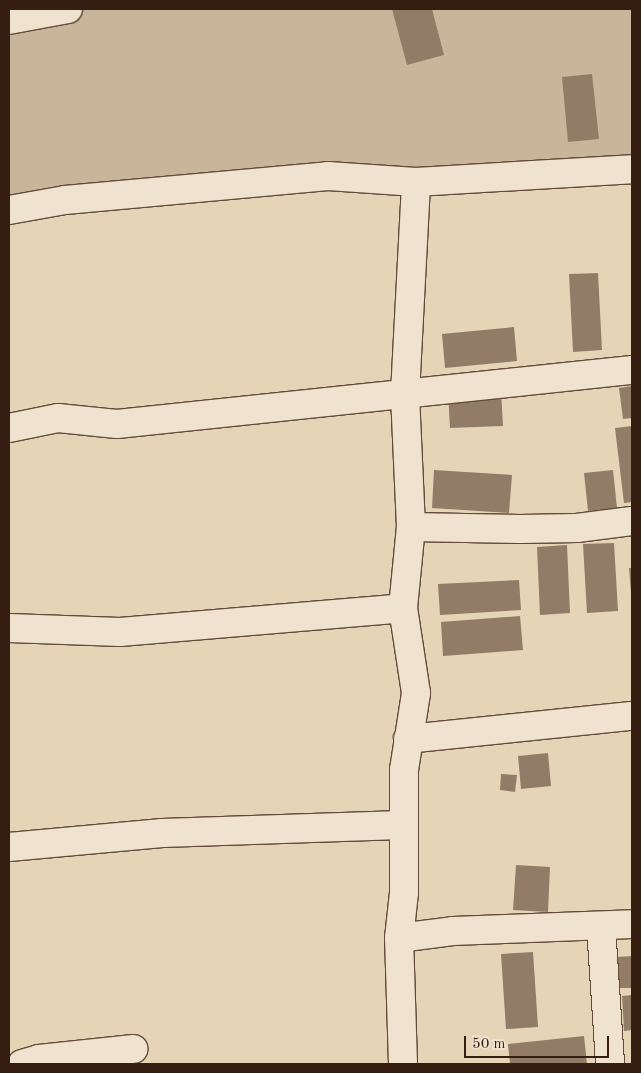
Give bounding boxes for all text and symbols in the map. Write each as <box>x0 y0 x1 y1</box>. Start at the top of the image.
scale bar <box>466 1026 611 1058</box>
text: 50 m <box>472 1037 506 1052</box>

